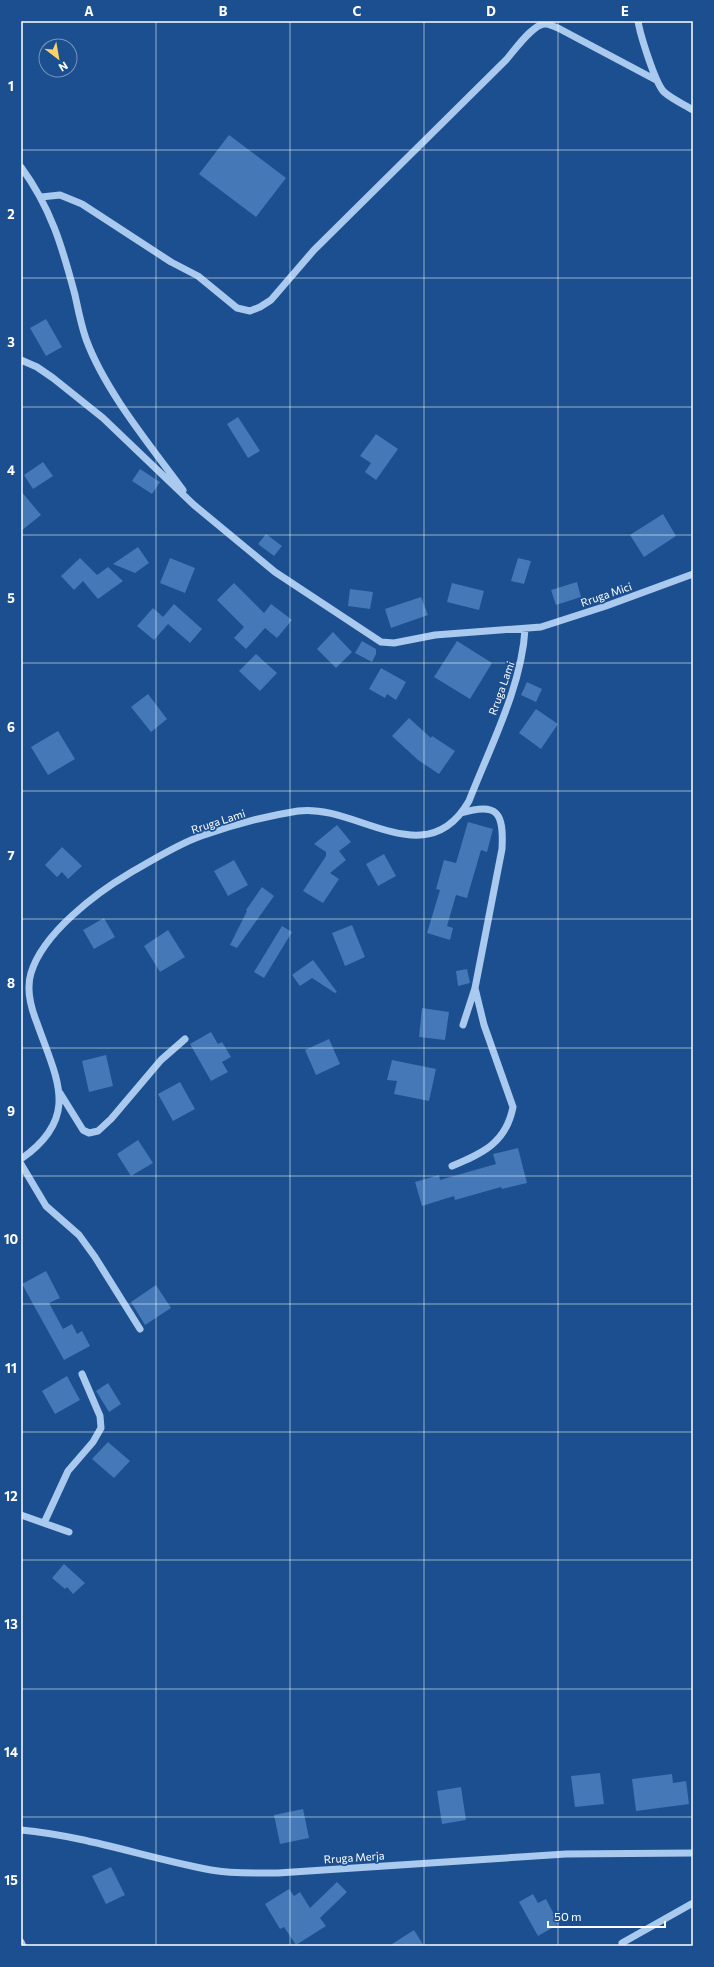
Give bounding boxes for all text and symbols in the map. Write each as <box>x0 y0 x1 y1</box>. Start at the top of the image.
text: A <box>84 3 94 19</box>
text: B <box>219 3 228 19</box>
text: C <box>353 3 362 19</box>
text: D <box>486 3 496 19</box>
text: E <box>621 3 629 19</box>
north arrow <box>38 38 78 78</box>
text: N <box>57 59 70 75</box>
text: 1 <box>8 78 14 94</box>
text: 2 <box>7 206 15 222</box>
text: 3 <box>7 334 15 350</box>
text: 4 <box>7 462 15 478</box>
street label: Rruga Mici <box>579 579 633 609</box>
text: 5 <box>7 590 15 606</box>
street label: Rruga Lami <box>485 659 517 717</box>
text: 6 <box>7 719 15 735</box>
street label: Rruga Lami <box>189 806 247 836</box>
text: 7 <box>7 847 15 863</box>
text: 8 <box>7 975 15 991</box>
text: 9 <box>7 1103 15 1119</box>
text: 10 <box>4 1231 19 1247</box>
text: 11 <box>5 1360 17 1376</box>
text: 12 <box>4 1488 18 1504</box>
text: 13 <box>4 1616 18 1632</box>
text: 14 <box>4 1744 18 1760</box>
street label: Rruga Merja <box>323 1848 385 1866</box>
text: 15 <box>4 1872 18 1888</box>
scale bar <box>548 1903 665 1929</box>
text: 50 m <box>554 1909 582 1923</box>

